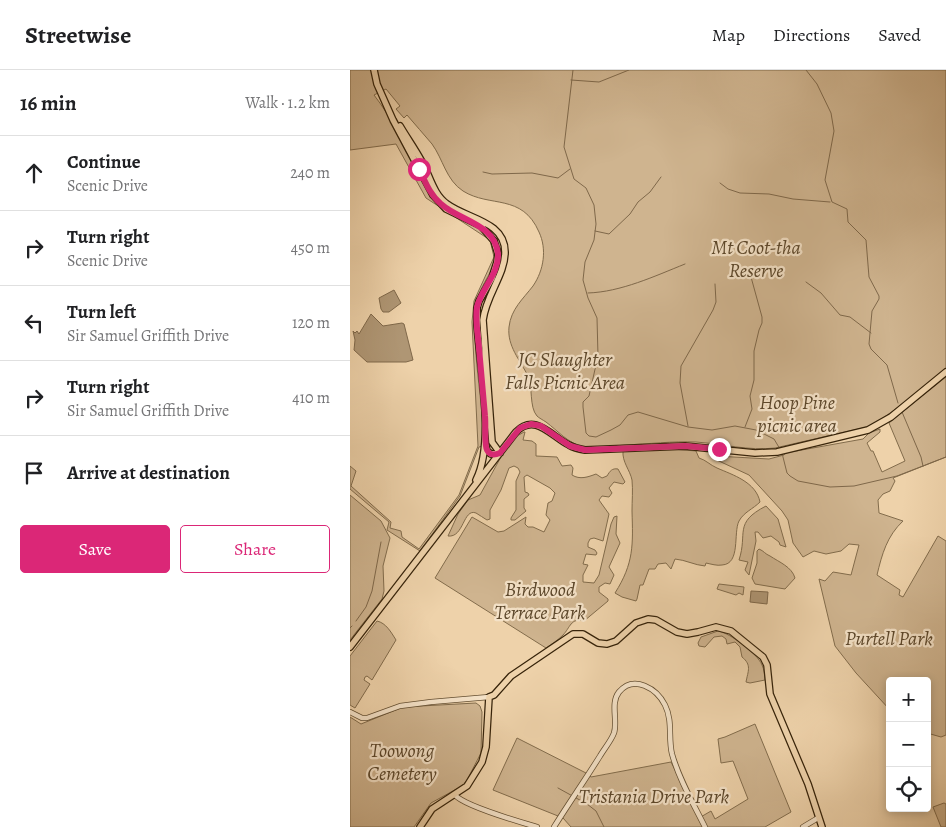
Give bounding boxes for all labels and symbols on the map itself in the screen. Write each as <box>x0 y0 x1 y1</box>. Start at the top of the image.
route start <box>408 158 431 181</box>
park label: Mt Coot-tha Reserve <box>711 234 801 284</box>
park label: JC Slaughter Falls Picnic Area <box>505 346 625 396</box>
park label: Hoop Pine picnic area <box>756 389 837 439</box>
route end <box>708 438 731 461</box>
park label: Birdwood Terrace Park <box>494 576 586 626</box>
park label: Purtell Park <box>845 625 933 652</box>
park label: Toowong Cemetery <box>367 737 437 787</box>
park label: Tristania Drive Park <box>579 783 729 810</box>

